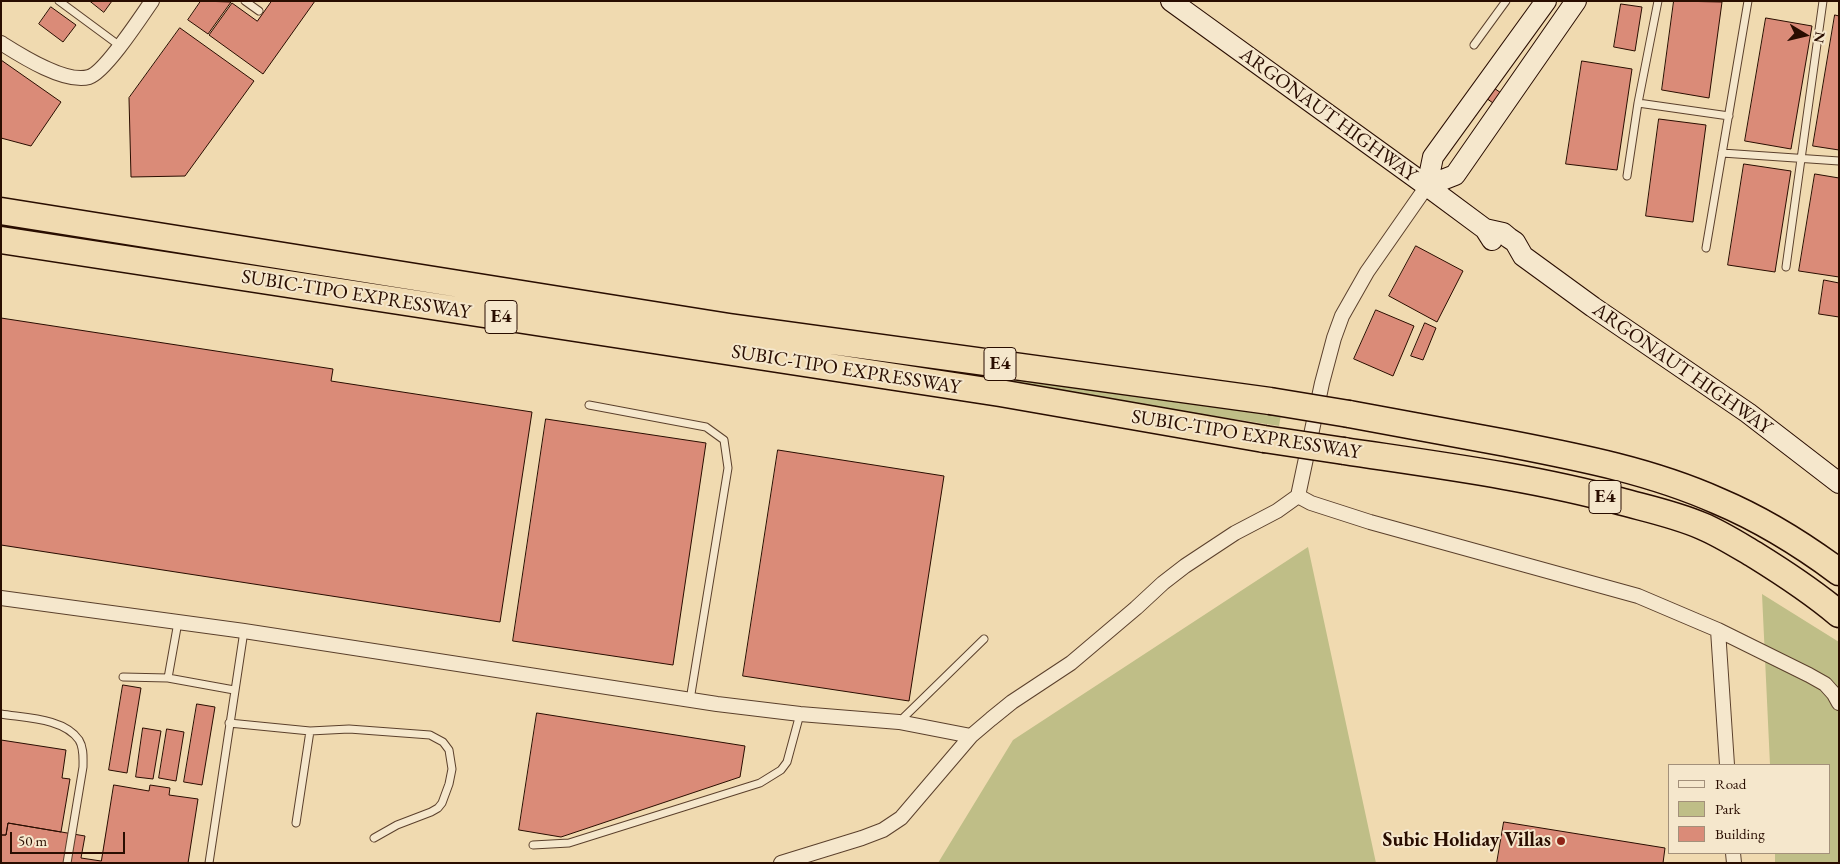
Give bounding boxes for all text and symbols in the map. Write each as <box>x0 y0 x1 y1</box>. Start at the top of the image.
north arrow <box>1780 10 1830 60</box>
text: N <box>1810 30 1830 44</box>
street label: ARGONAUT HIGHWAY <box>1235 43 1421 187</box>
street label: SUBIC-TIPO EXPRESSWAY <box>240 265 472 325</box>
street label: ARGONAUT HIGHWAY <box>1588 298 1776 440</box>
road number: E4 <box>485 300 517 334</box>
street label: SUBIC-TIPO EXPRESSWAY <box>730 340 962 400</box>
road number: E4 <box>984 348 1016 380</box>
street label: SUBIC-TIPO EXPRESSWAY <box>1130 405 1362 465</box>
road number: E4 <box>1589 481 1621 514</box>
legend <box>1668 764 1830 854</box>
text: Road <box>1715 774 1746 793</box>
text: Park <box>1715 799 1741 818</box>
scale bar <box>12 822 128 854</box>
text: Building <box>1715 824 1765 843</box>
place label: Subic Holiday Villas <box>1383 829 1551 853</box>
text: 50 m <box>18 831 47 850</box>
marker: Subic Holiday Villas <box>1555 835 1567 847</box>

